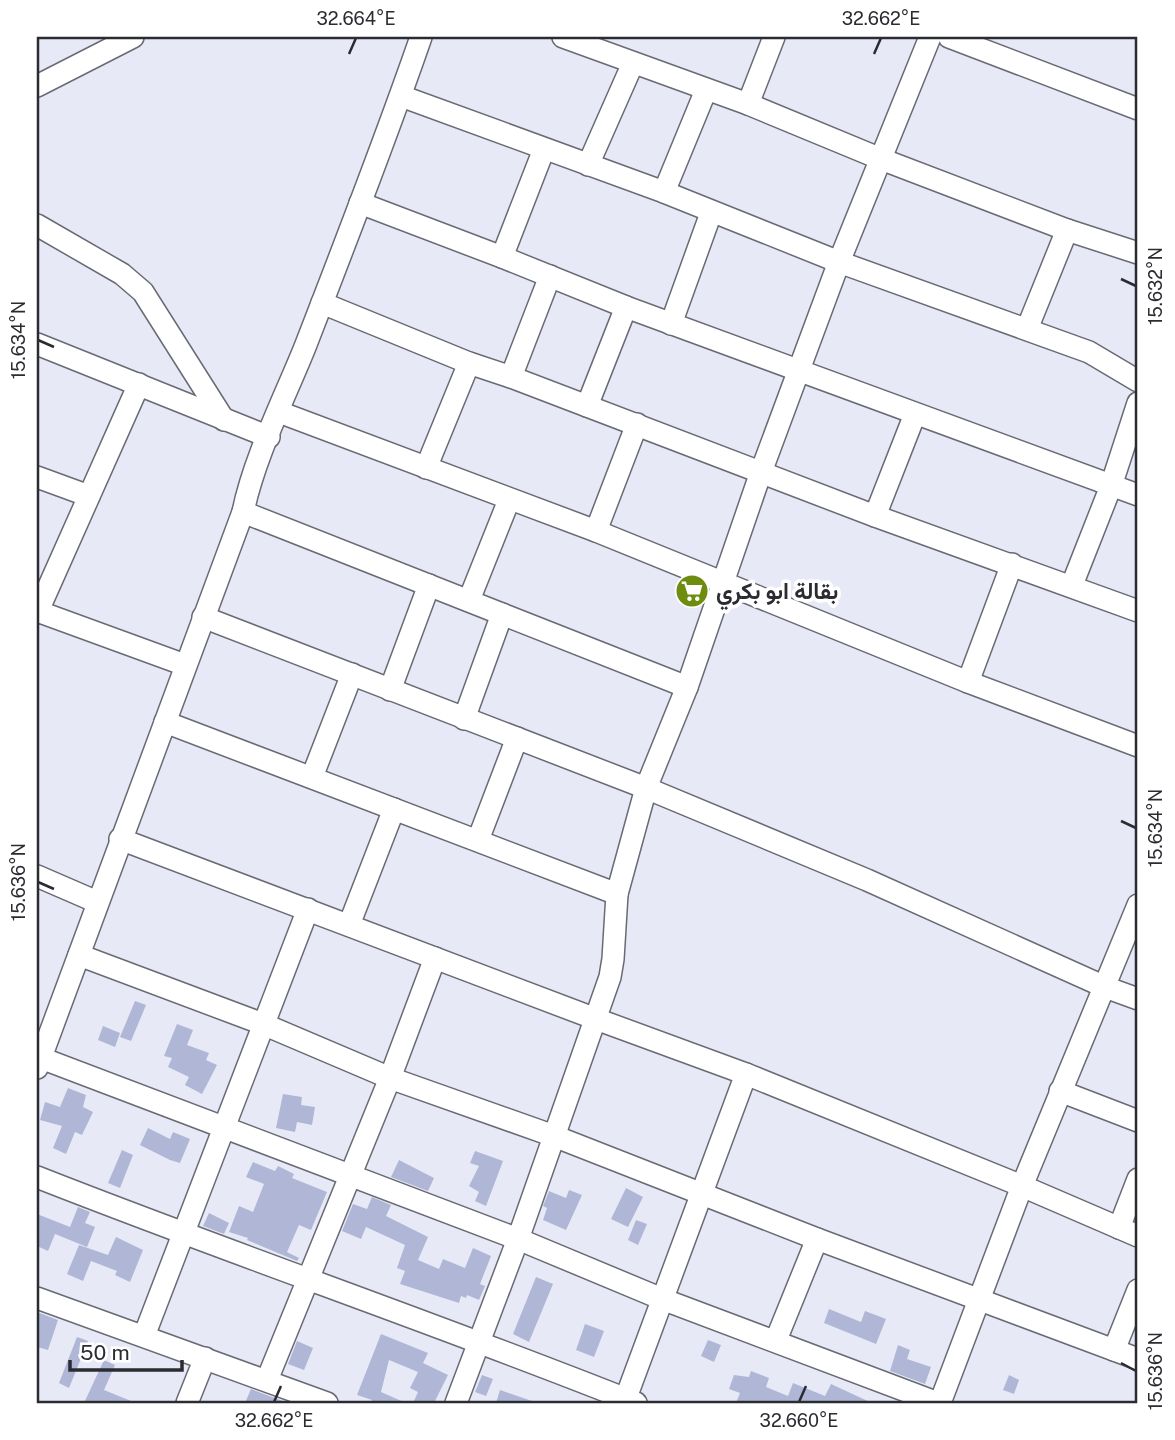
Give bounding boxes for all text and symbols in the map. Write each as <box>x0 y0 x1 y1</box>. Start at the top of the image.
text: 32.664°E <box>316 8 396 29</box>
text: 32.662°E <box>842 8 920 29</box>
text: 15.632°N <box>1145 247 1166 325</box>
text: 15.634°N <box>8 301 29 379</box>
supermarket icon: بقالة ابو بكري <box>673 572 711 610</box>
place label: بقالة ابو بكري <box>716 577 838 610</box>
text: 15.634°N <box>1145 789 1166 867</box>
text: 15.636°N <box>8 843 29 921</box>
scale bar <box>70 1328 182 1372</box>
text: 15.636°N <box>1145 1332 1166 1410</box>
text: 50 m <box>80 1340 130 1365</box>
text: 32.662°E <box>235 1410 313 1431</box>
text: 32.660°E <box>760 1410 838 1431</box>

